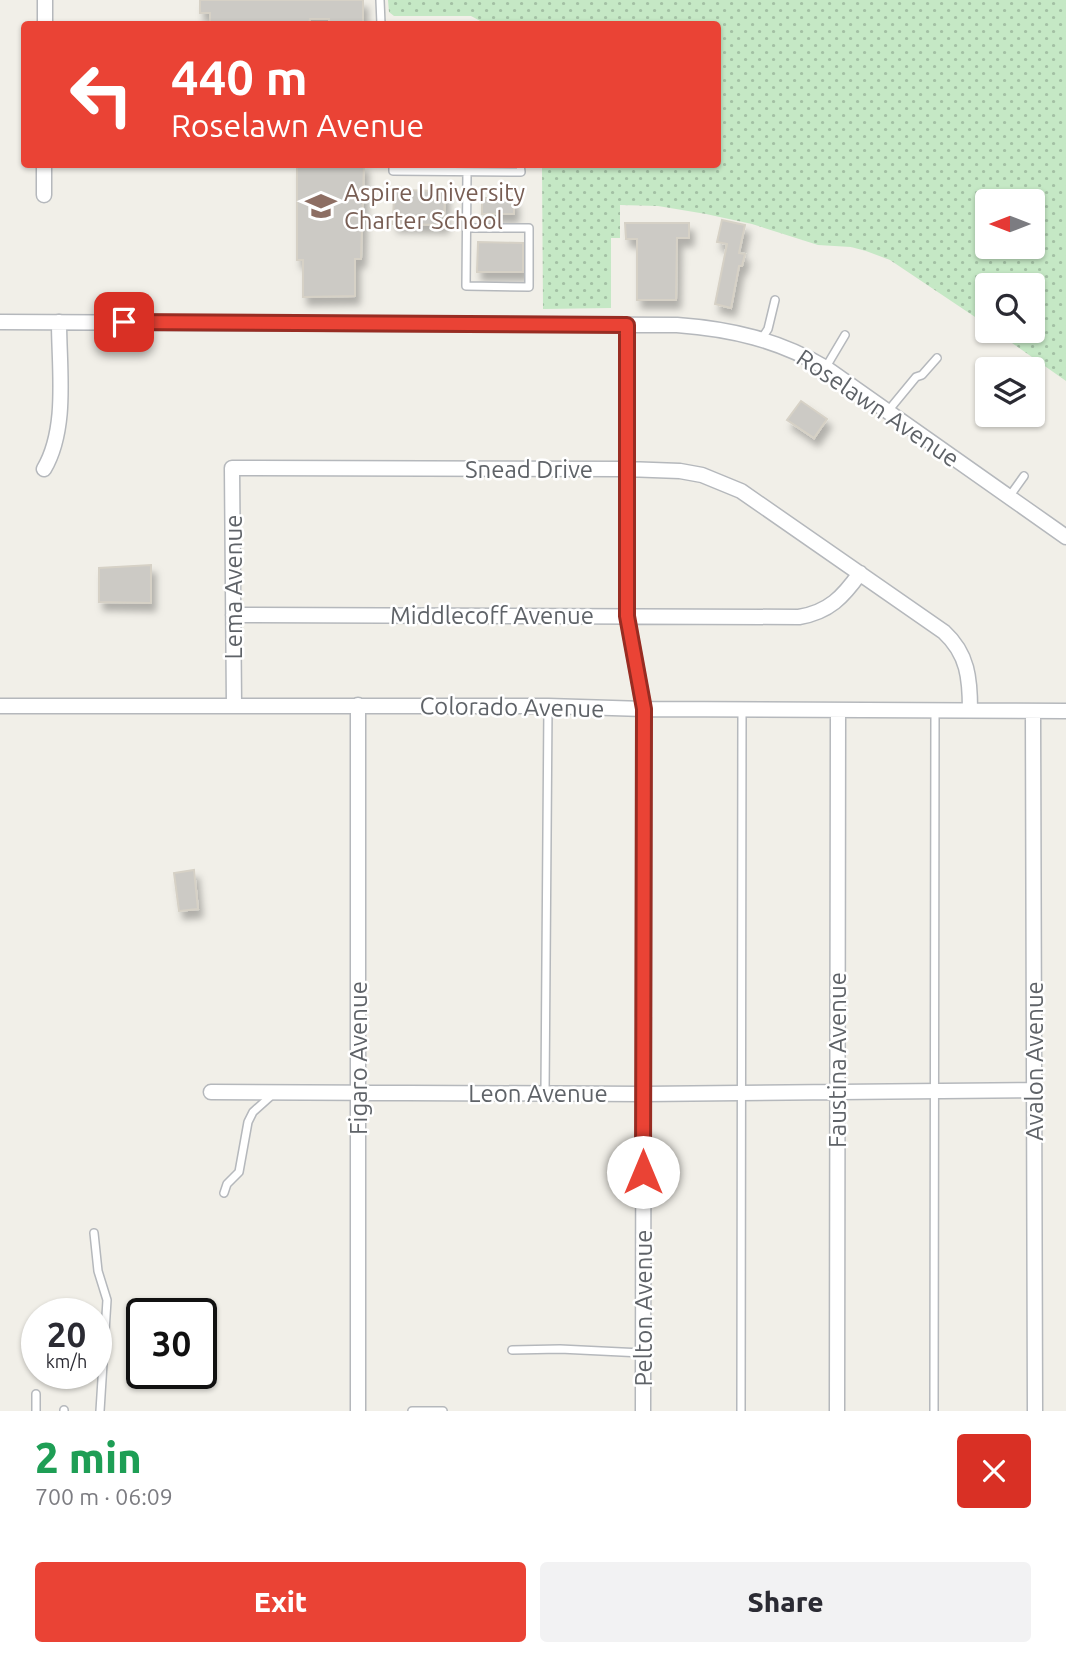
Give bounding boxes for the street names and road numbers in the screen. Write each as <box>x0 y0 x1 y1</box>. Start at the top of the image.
street label: Roselawn Avenue <box>792 344 964 472</box>
street label: Snead Drive <box>465 456 593 483</box>
street label: Lema Avenue <box>220 515 247 659</box>
street label: Middlecoff Avenue <box>390 602 594 629</box>
street label: Colorado Avenue <box>419 692 605 722</box>
street label: Faustina Avenue <box>824 972 851 1148</box>
street label: Figaro Avenue <box>345 981 372 1135</box>
street label: Avalon Avenue <box>1021 981 1048 1141</box>
street label: Leon Avenue <box>468 1080 608 1107</box>
street label: Pelton Avenue <box>630 1230 657 1386</box>

